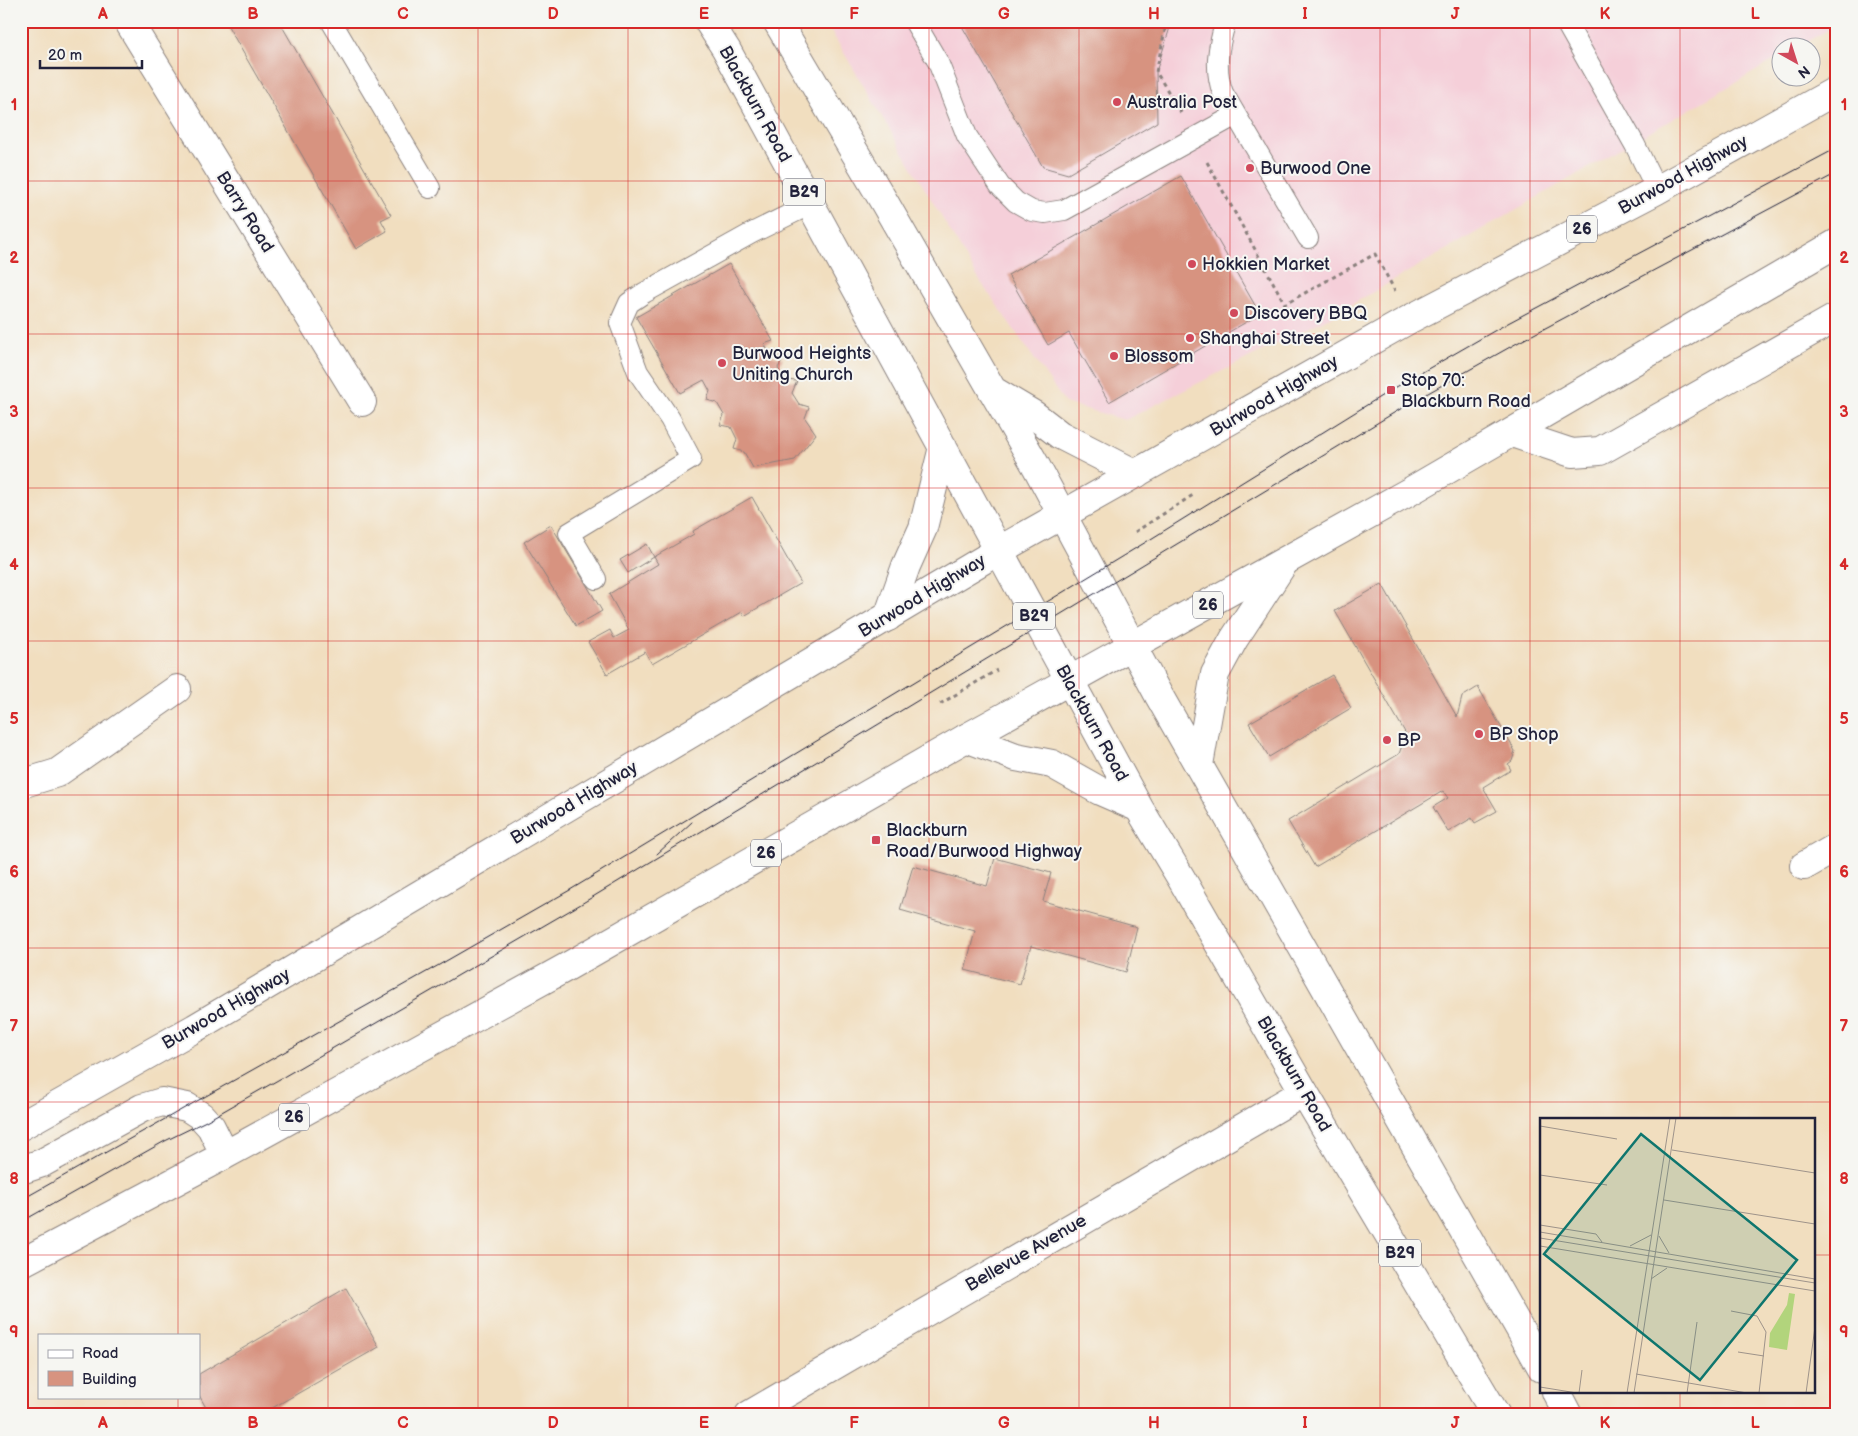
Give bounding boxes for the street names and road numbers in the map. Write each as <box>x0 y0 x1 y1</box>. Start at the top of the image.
street label: Blackburn Road <box>714 42 796 166</box>
street label: Burwood Highway <box>1615 130 1752 219</box>
street label: Barry Road <box>212 168 278 256</box>
road number: B29 <box>783 178 825 206</box>
road number: 26 <box>1567 215 1597 242</box>
street label: Burwood Highway <box>1206 350 1342 441</box>
street label: Burwood Highway <box>855 549 990 642</box>
road number: 26 <box>1193 592 1223 618</box>
road number: B29 <box>1013 602 1055 630</box>
street label: Blackburn Road <box>1051 661 1133 785</box>
street label: Burwood Highway <box>507 756 642 849</box>
road number: 26 <box>751 840 781 866</box>
street label: Burwood Highway <box>158 963 294 1054</box>
street label: Blackburn Road <box>1252 1013 1336 1135</box>
road number: 26 <box>279 1104 309 1130</box>
street label: Bellevue Avenue <box>962 1210 1090 1296</box>
road number: B29 <box>1379 1240 1421 1266</box>

